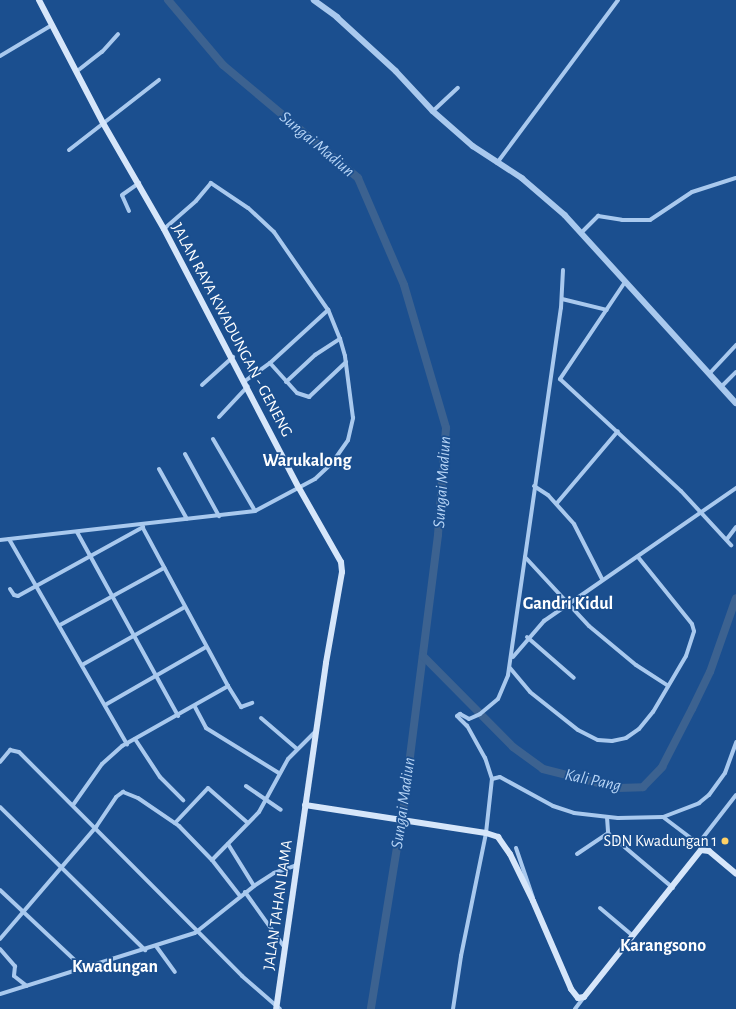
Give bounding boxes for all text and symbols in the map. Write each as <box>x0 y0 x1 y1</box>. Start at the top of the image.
water label: Sungai Madiun <box>275 107 359 181</box>
street label: JALAN RAYA KWADUNGAN - GENENG <box>167 220 297 440</box>
water label: Sungai Madiun <box>429 435 455 529</box>
district label: Warukalong <box>263 450 351 472</box>
district label: Gandri Kidul <box>523 593 613 615</box>
water label: Sungai Madiun <box>387 756 419 850</box>
water label: Kali Pang <box>563 764 623 796</box>
place label: SDN Kwadungan 1 <box>604 831 717 851</box>
marker: SDN Kwadungan 1 <box>720 836 730 846</box>
street label: JALAN TAHAN LAMA <box>259 839 297 971</box>
district label: Karangsono <box>620 935 706 957</box>
district label: Kwadungan <box>72 956 158 978</box>

